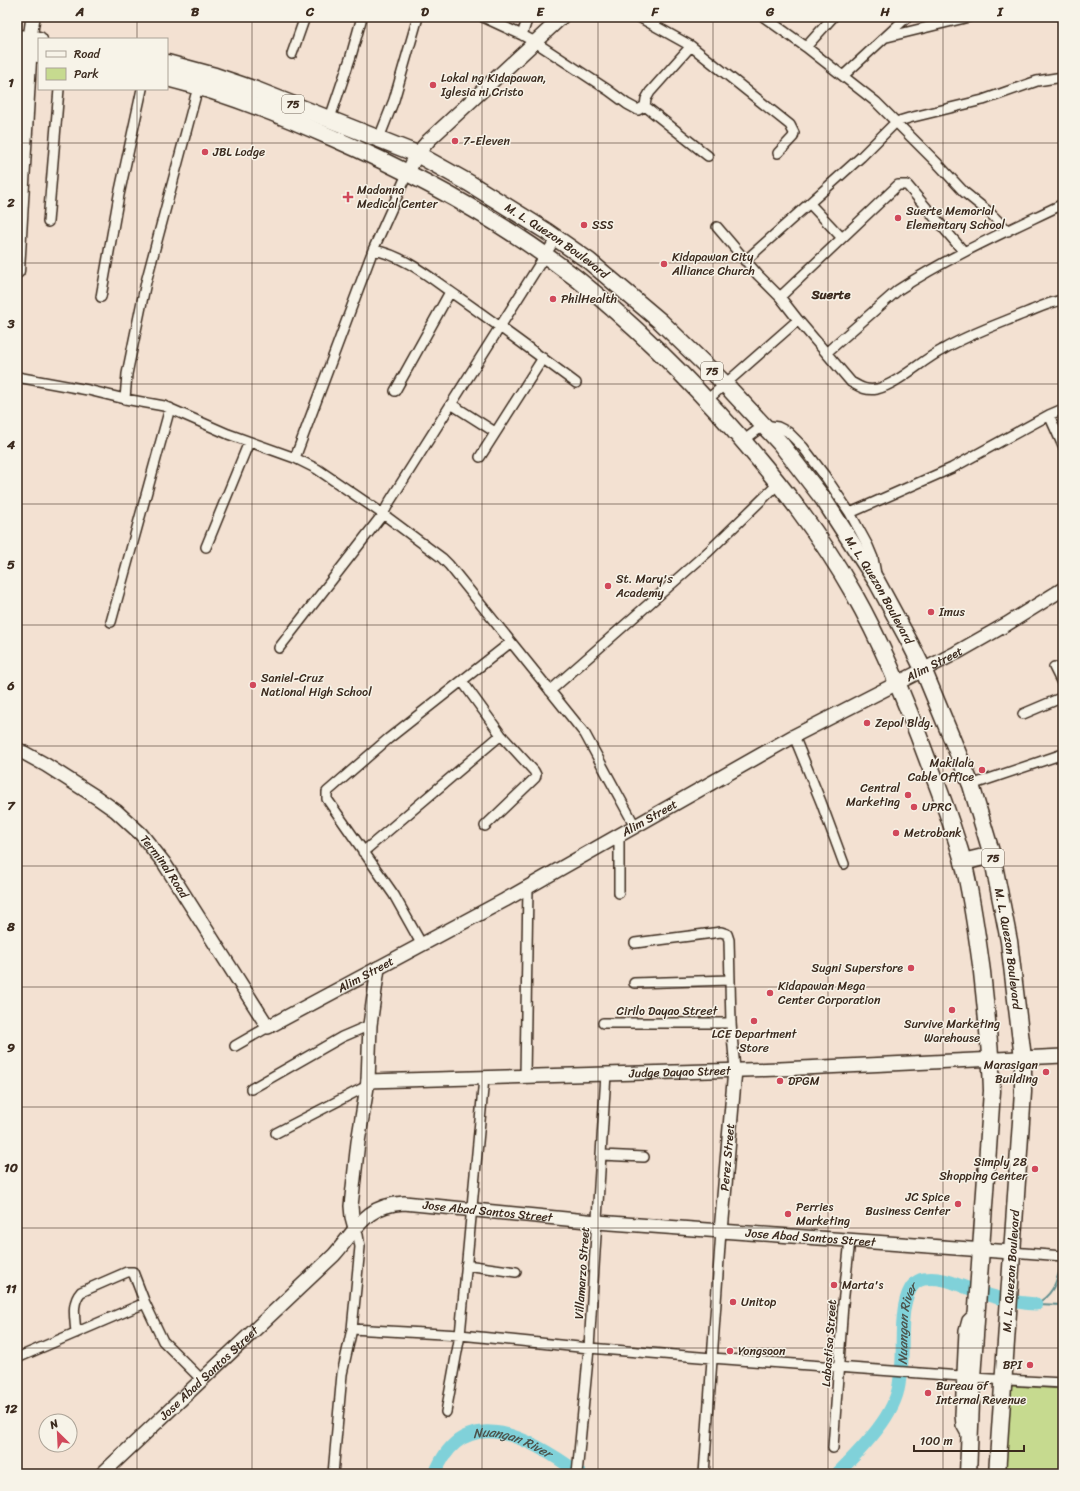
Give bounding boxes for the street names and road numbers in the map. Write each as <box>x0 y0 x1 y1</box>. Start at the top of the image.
road number: 75 <box>282 95 304 113</box>
street label: M. L. Quezon Boulevard <box>500 197 614 285</box>
road number: 75 <box>701 362 723 380</box>
street label: M. L. Quezon Boulevard <box>839 531 920 649</box>
street label: Alim Street <box>901 640 967 688</box>
street label: Alim Street <box>616 793 682 843</box>
street label: Terminal Road <box>134 830 195 903</box>
road number: 75 <box>982 849 1004 867</box>
street label: M. L. Quezon Boulevard <box>988 886 1028 1011</box>
street label: Alim Street <box>333 950 398 999</box>
street label: Cirilo Dayao Street <box>617 1000 719 1022</box>
street label: Judge Dayao Street <box>628 1059 732 1084</box>
street label: Perez Street <box>714 1122 741 1192</box>
street label: Jose Abad Santos Street <box>421 1194 555 1229</box>
street label: M. L. Quezon Boulevard <box>996 1208 1026 1333</box>
street label: Jose Abad Santos Street <box>744 1222 878 1253</box>
street label: Villamarzo Street <box>568 1226 596 1320</box>
street label: Labastisa Street <box>815 1299 843 1387</box>
street label: Jose Abad Santos Street <box>153 1320 265 1427</box>

